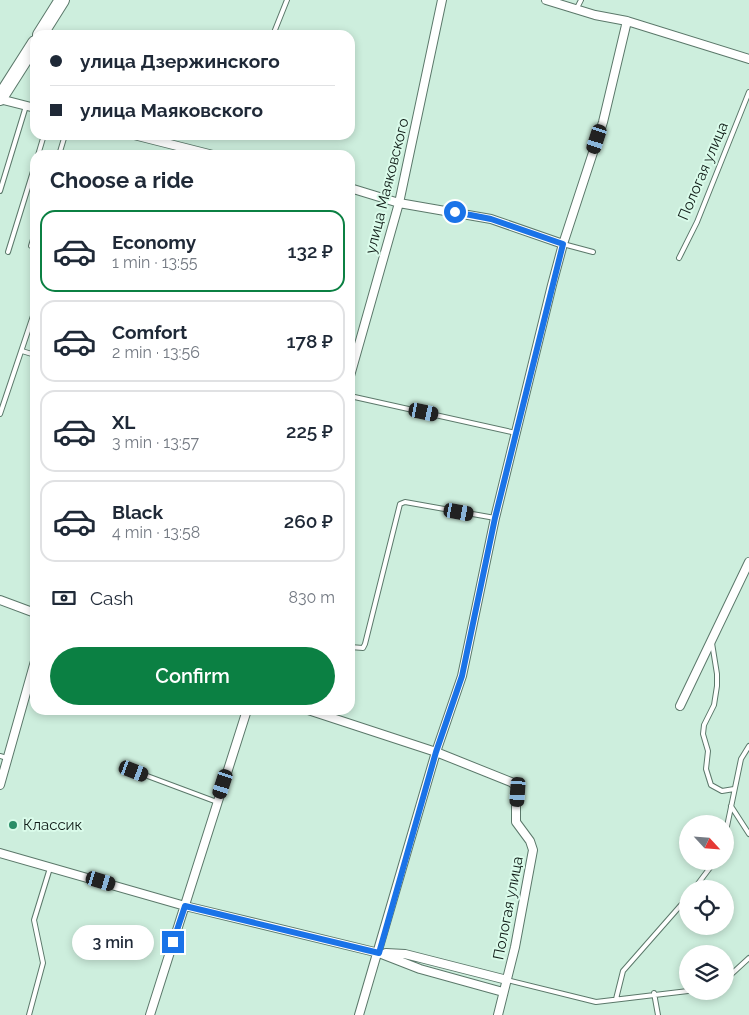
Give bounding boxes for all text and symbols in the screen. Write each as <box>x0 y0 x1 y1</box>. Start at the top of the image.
text: улица Дзержинского <box>80 50 280 72</box>
text: улица Маяковского <box>80 99 263 121</box>
street label: улица Маяковского <box>361 116 413 256</box>
street label: Пологая улица <box>674 119 732 223</box>
car <box>585 122 608 156</box>
text: Choose a ride <box>50 167 194 193</box>
route start <box>444 201 466 223</box>
icon: car <box>52 229 97 274</box>
text: Economy <box>112 231 196 253</box>
text: 132 ₽ <box>288 240 333 262</box>
text: 1 min · 13:55 <box>112 253 197 272</box>
icon: car <box>52 319 97 364</box>
text: Comfort <box>112 321 187 343</box>
text: 178 ₽ <box>287 330 333 352</box>
text: 2 min · 13:56 <box>112 343 200 362</box>
car <box>407 402 440 422</box>
icon: car <box>52 409 97 454</box>
text: XL <box>112 411 135 433</box>
text: 225 ₽ <box>286 420 333 442</box>
text: 3 min · 13:57 <box>112 433 199 452</box>
icon: car <box>52 499 97 544</box>
text: Black <box>112 501 163 523</box>
car <box>442 502 475 522</box>
text: 260 ₽ <box>284 510 333 532</box>
text: 4 min · 13:58 <box>112 523 200 542</box>
icon: cash <box>50 584 78 612</box>
text: Cash <box>90 587 134 609</box>
text: 830 m <box>288 588 335 607</box>
button: Confirm <box>50 647 335 705</box>
car <box>117 759 150 783</box>
car <box>211 767 234 801</box>
car <box>509 777 526 807</box>
north arrow <box>679 815 734 870</box>
map controls <box>679 815 734 1000</box>
place label: Классик <box>23 816 83 834</box>
marker: Классик <box>7 819 19 831</box>
street label: Пологая улица <box>489 855 527 961</box>
car <box>84 869 117 893</box>
button: locate <box>679 880 734 935</box>
callout: 3 min <box>73 924 156 960</box>
route end <box>162 931 184 953</box>
text: 3 min <box>93 933 134 952</box>
button: layers <box>679 945 734 1000</box>

